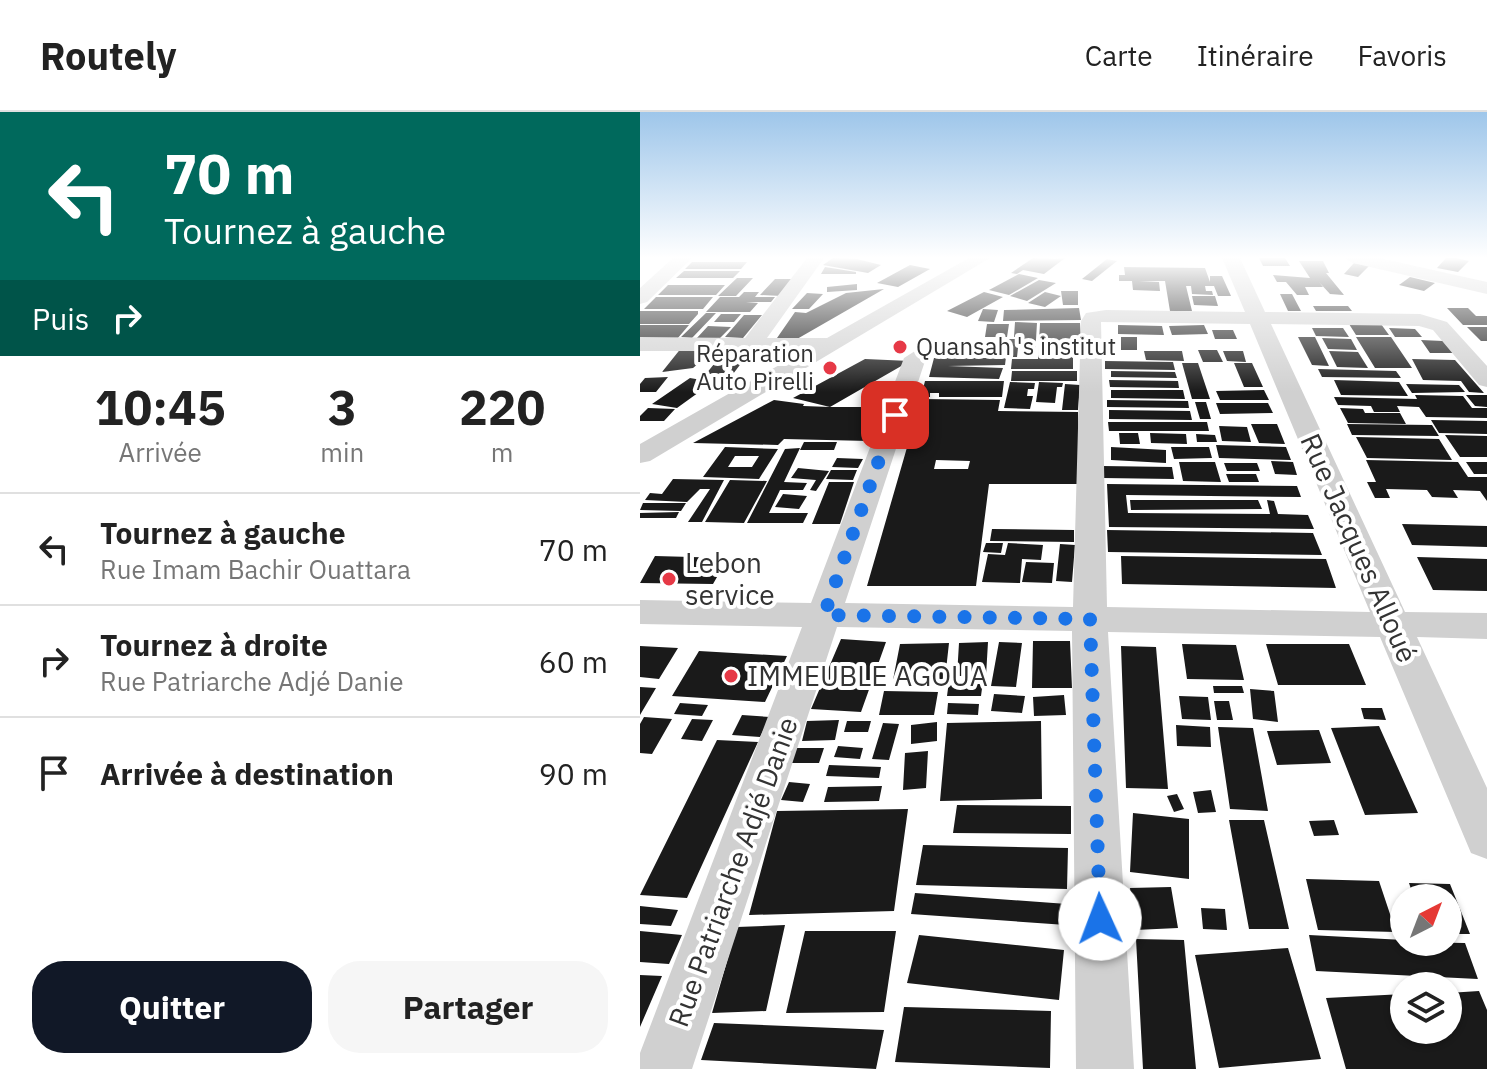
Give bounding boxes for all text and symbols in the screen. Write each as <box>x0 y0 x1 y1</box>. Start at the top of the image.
text: Routely <box>40 31 176 80</box>
text: Carte <box>1085 37 1153 74</box>
text: Itinéraire <box>1197 37 1314 74</box>
text: Favoris <box>1358 37 1447 74</box>
text: 70 m <box>164 137 294 209</box>
icon: left <box>32 144 136 248</box>
text: Tournez à gauche <box>164 207 446 254</box>
icon: right <box>105 296 149 340</box>
text: Puis <box>32 299 89 338</box>
place label: Quansah 's institut <box>916 330 1116 362</box>
place label: Réparation Auto Pirelli <box>696 337 814 397</box>
marker: Quansah 's institut <box>891 338 909 356</box>
marker: Réparation Auto Pirelli <box>821 359 839 377</box>
text: 10:45 <box>95 376 226 438</box>
text: 3 <box>328 376 357 438</box>
text: 220 <box>459 376 545 438</box>
pin <box>861 381 929 449</box>
icon: arrive <box>873 393 917 437</box>
street label: Rue Jacques Alloué <box>1292 428 1427 668</box>
text: Arrivée <box>118 435 202 469</box>
text: min <box>320 435 364 469</box>
text: m <box>491 435 513 469</box>
text: Tournez à gauche <box>100 513 346 552</box>
icon: left <box>32 527 76 571</box>
text: 70 m <box>539 530 608 569</box>
place label: Lebon service <box>685 544 775 613</box>
text: Rue Imam Bachir Ouattara <box>100 552 411 586</box>
marker: Lebon service <box>660 570 678 588</box>
text: Tournez à droite <box>100 625 328 664</box>
icon: right <box>32 639 76 683</box>
text: 60 m <box>539 642 608 681</box>
place label: IMMEUBLE AGOUA <box>747 657 988 694</box>
text: Rue Patriarche Adjé Danie <box>100 664 403 698</box>
marker: IMMEUBLE AGOUA <box>722 667 740 685</box>
street label: Rue Patriarche Adjé Danie <box>659 712 806 1032</box>
icon: arrive <box>32 751 76 795</box>
text: Arrivée à destination <box>100 754 394 793</box>
text: 90 m <box>539 754 608 793</box>
position arrow <box>1058 877 1142 961</box>
north arrow <box>1390 884 1462 956</box>
map controls <box>1390 884 1462 1044</box>
button: Quitter <box>32 961 312 1053</box>
button: Partager <box>328 961 608 1053</box>
button: layers <box>1390 972 1462 1044</box>

